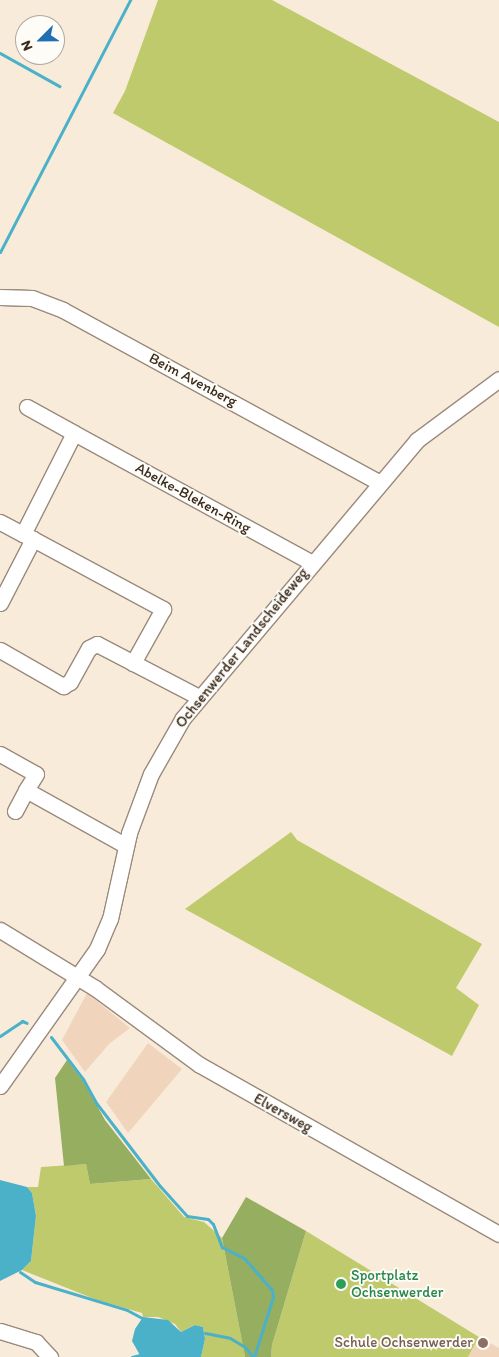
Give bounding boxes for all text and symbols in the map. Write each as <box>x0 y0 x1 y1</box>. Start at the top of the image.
north arrow <box>15 15 65 65</box>
text: N <box>17 38 36 53</box>
street label: Beim Avenberg <box>146 349 240 411</box>
street label: Abelke-Bleken-Ring <box>132 459 254 537</box>
street label: Ochsenwerder Landscheideweg <box>172 565 312 731</box>
street label: Elversweg <box>251 1090 315 1136</box>
place label: Sportplatz Ochsenwerder <box>351 1266 443 1301</box>
marker: Sportplatz Ochsenwerder <box>335 1278 347 1290</box>
place label: Schule Ochsenwerder <box>335 1334 473 1352</box>
marker: Schule Ochsenwerder <box>477 1337 489 1349</box>

